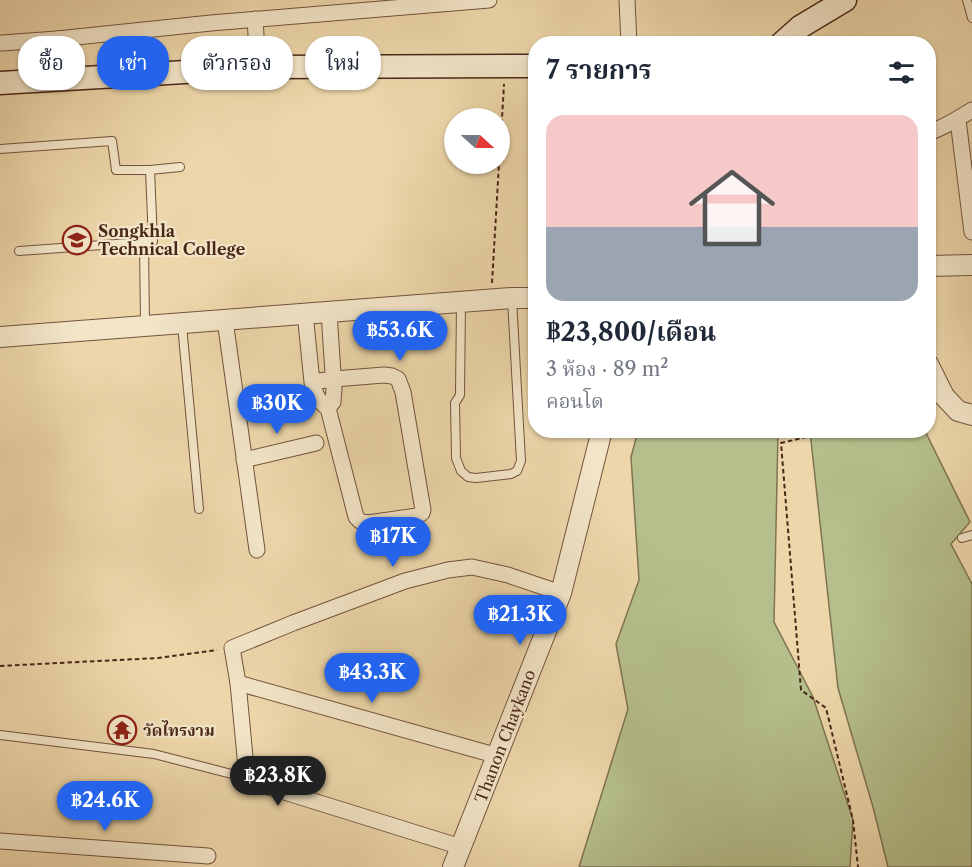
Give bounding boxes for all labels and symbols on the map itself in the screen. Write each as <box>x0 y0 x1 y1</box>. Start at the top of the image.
north arrow <box>444 108 510 174</box>
place label: Songkhla Technical College <box>98 221 246 259</box>
school or university icon: Songkhla Technical College <box>61 224 93 256</box>
pin: ฿53.6K <box>351 311 449 362</box>
pin: ฿30K <box>241 384 313 435</box>
pin: ฿17K <box>357 517 429 568</box>
pin: ฿21.3K <box>471 595 569 646</box>
pin: ฿43.3K <box>323 653 421 704</box>
street label: Thanon Chaykano <box>470 666 540 805</box>
temple icon: วัดไทรงาม <box>106 714 138 746</box>
place label: วัดไทรงาม <box>143 720 215 740</box>
pin: ฿23.8K <box>229 756 327 807</box>
pin: ฿24.6K <box>56 781 154 832</box>

